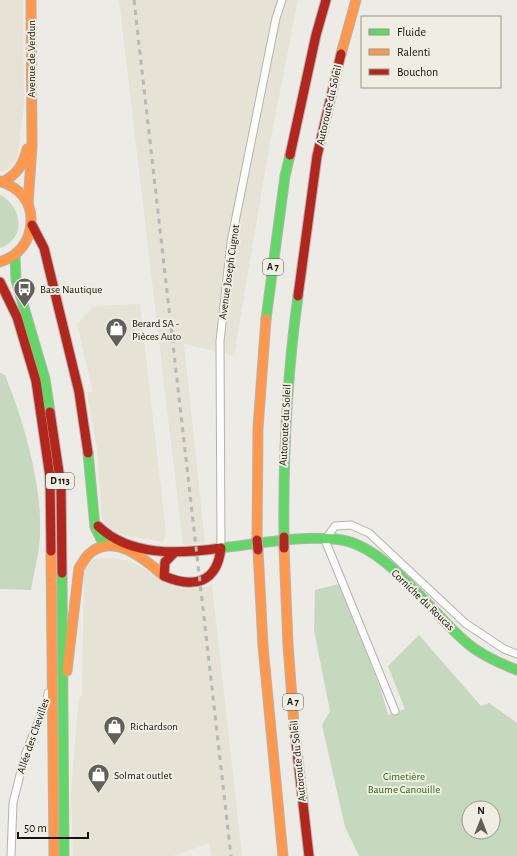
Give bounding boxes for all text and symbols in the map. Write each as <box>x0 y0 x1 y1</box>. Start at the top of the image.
legend <box>361 16 501 88</box>
street label: Avenue de Verdun <box>26 20 37 98</box>
text: Fluide <box>397 26 426 38</box>
text: Ralenti <box>397 46 430 58</box>
street label: Autoroute du Soleil <box>314 64 344 146</box>
text: Bouchon <box>397 66 438 78</box>
street label: Avenue Joseph Cugnot <box>217 223 241 320</box>
road number: A 7 <box>263 259 283 275</box>
bus stop icon: Base Nautique <box>11 276 37 309</box>
place label: Base Nautique <box>40 284 102 295</box>
shop icon: Berard SA - Pièces Auto <box>103 316 129 349</box>
place label: Berard SA - Pièces Auto <box>132 318 181 342</box>
street label: Autoroute du Soleil <box>277 384 293 466</box>
road number: D 113 <box>46 473 74 489</box>
street label: Corniche du Roucas <box>389 567 457 633</box>
road number: A 7 <box>283 694 303 710</box>
street label: Allée des Chevilles <box>15 697 51 775</box>
shop icon: Richardson <box>101 713 127 746</box>
street label: Autoroute du Soleil <box>288 720 308 802</box>
place label: Richardson <box>130 721 178 732</box>
shop icon: Solmat outlet <box>86 762 112 795</box>
place label: Solmat outlet <box>114 770 173 781</box>
park label: Cimetière Baume Canouille <box>368 771 440 795</box>
north arrow <box>461 800 501 840</box>
text: N <box>477 805 485 816</box>
scale bar <box>18 814 88 840</box>
text: 50 m <box>24 822 47 834</box>

